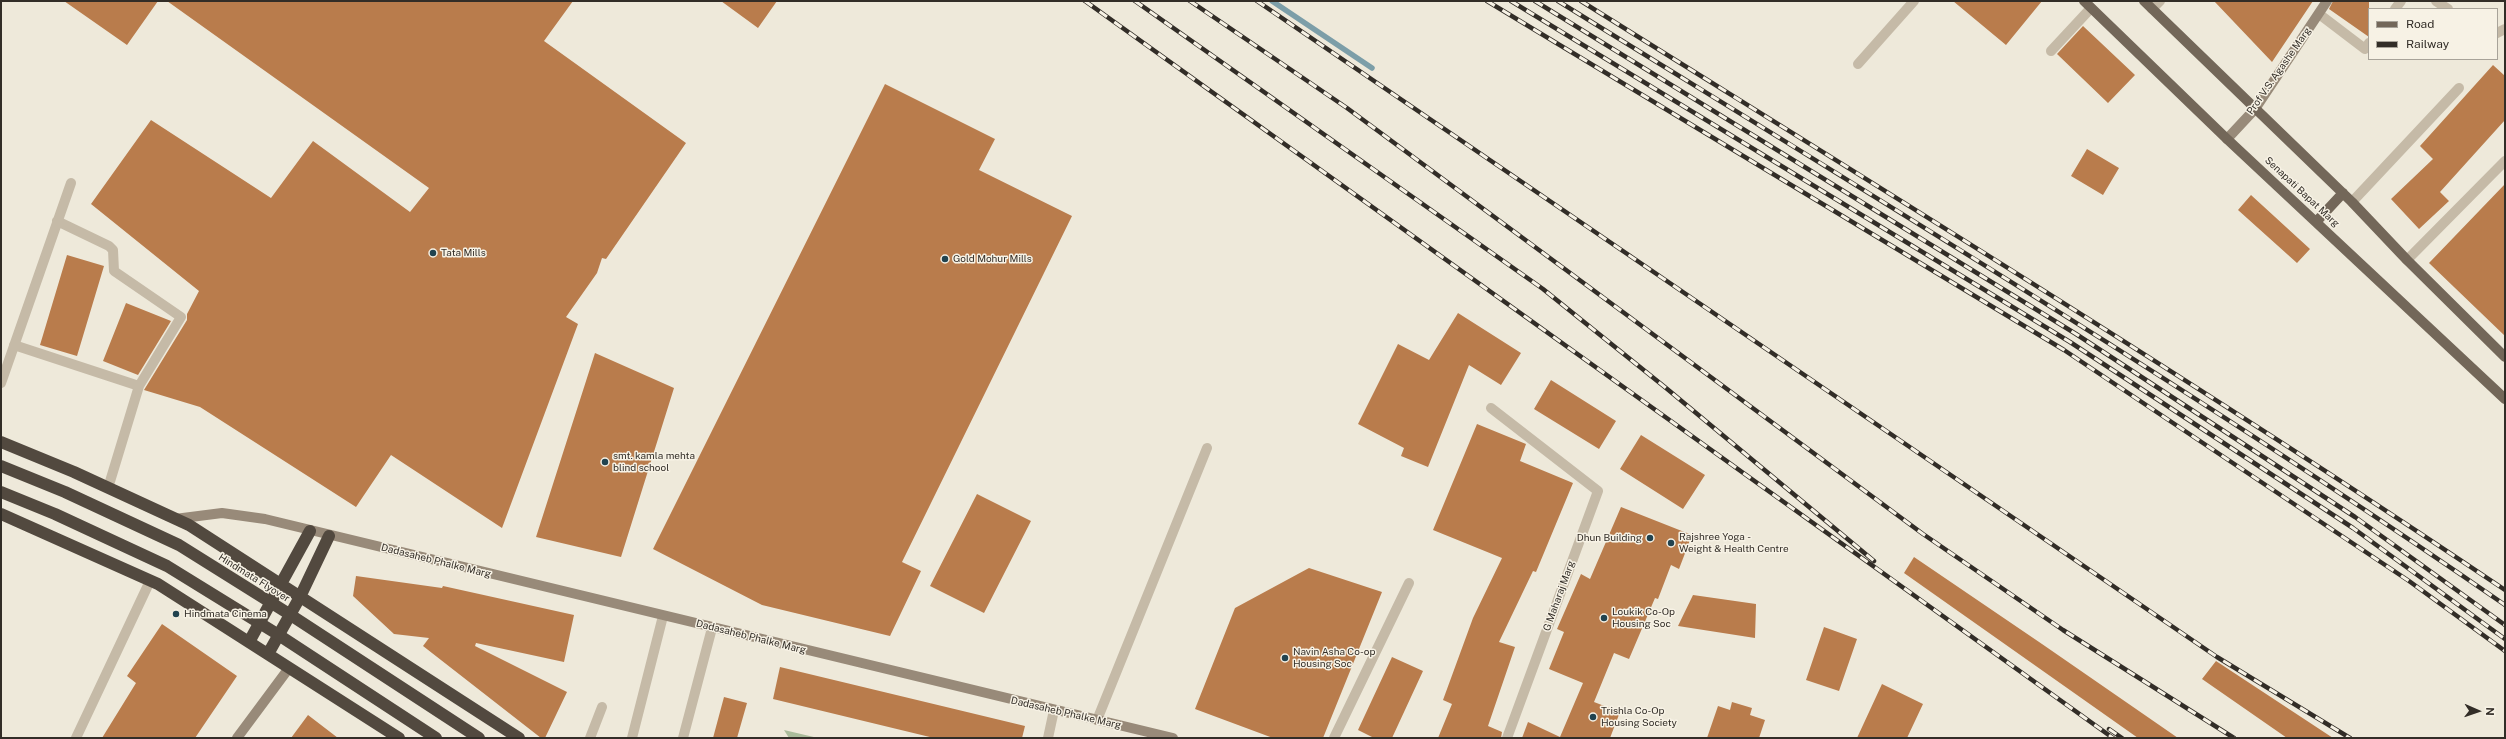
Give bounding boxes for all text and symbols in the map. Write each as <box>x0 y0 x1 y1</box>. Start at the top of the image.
legend <box>2368 8 2498 60</box>
text: Road <box>2406 17 2434 31</box>
street label: Prof V.S. Agashe Marg <box>2244 25 2314 117</box>
text: Railway <box>2406 37 2449 51</box>
street label: Senapati Bapat Marg <box>2262 154 2342 230</box>
place label: Tata Mills <box>441 247 486 259</box>
marker: Tata Mills <box>428 248 438 258</box>
place label: Gold Mohur Mills <box>953 253 1032 265</box>
marker: Gold Mohur Mills <box>940 254 950 264</box>
place label: smt. kamla mehta blind school <box>613 450 695 474</box>
marker: smt. kamla mehta blind school <box>600 457 610 467</box>
place label: Rajshree Yoga - Weight & Health Centre <box>1679 531 1789 554</box>
place label: Dhun Building <box>1577 532 1642 544</box>
marker: Dhun Building <box>1645 533 1655 543</box>
marker: Rajshree Yoga - Weight & Health Centre <box>1666 538 1676 548</box>
street label: Dadasaheb Phalke Marg <box>380 542 492 580</box>
street label: Hindmata Flyover <box>216 551 292 605</box>
street label: G Maharaj Marg <box>1541 559 1577 633</box>
place label: Loukik Co-Op Housing Soc <box>1612 606 1675 630</box>
place label: Hindmata Cinema <box>184 608 267 620</box>
marker: Hindmata Cinema <box>171 609 181 619</box>
marker: Loukik Co-Op Housing Soc <box>1599 613 1609 623</box>
street label: Dadasaheb Phalke Marg <box>695 618 807 656</box>
place label: Navin Asha Co-op Housing Soc <box>1293 646 1375 670</box>
marker: Navin Asha Co-op Housing Soc <box>1280 653 1290 663</box>
north arrow <box>2458 691 2498 731</box>
street label: Dadasaheb Phalke Marg <box>1010 694 1122 732</box>
place label: Trishla Co-Op Housing Society <box>1601 705 1677 728</box>
text: N <box>2484 707 2496 716</box>
marker: Trishla Co-Op Housing Society <box>1588 712 1598 722</box>

